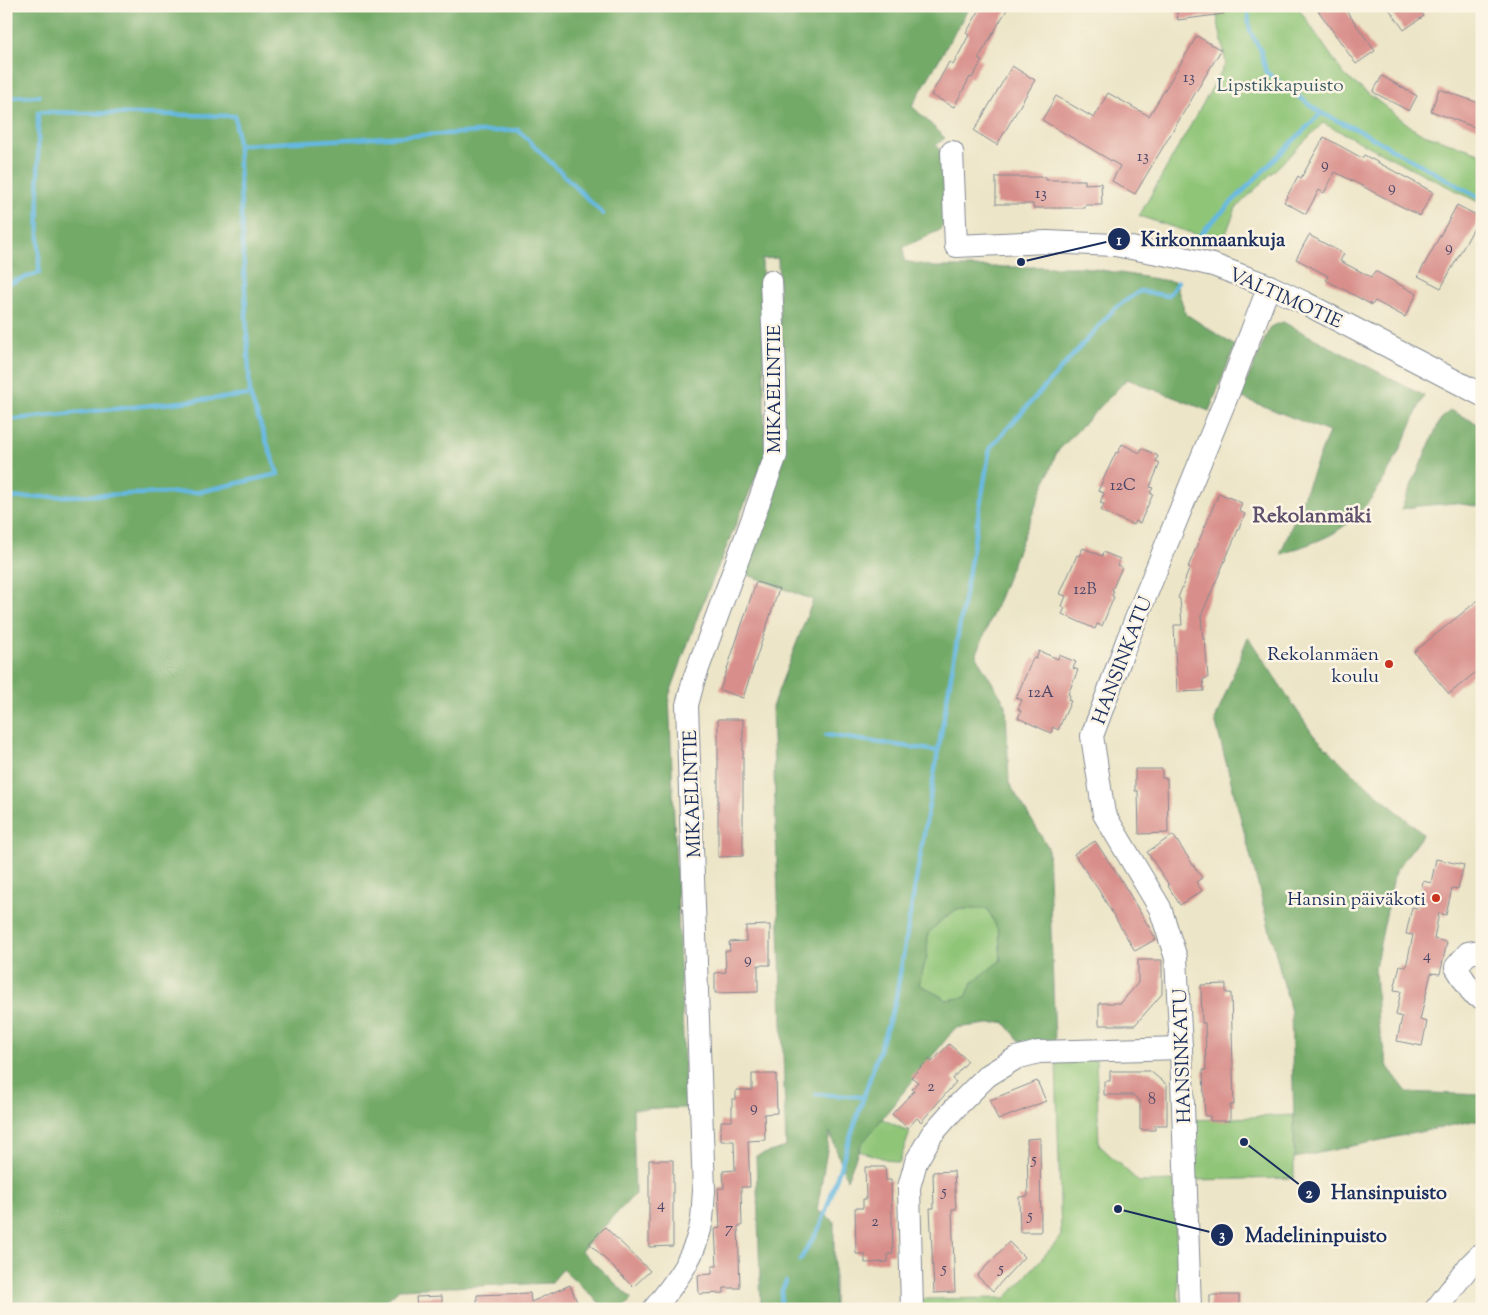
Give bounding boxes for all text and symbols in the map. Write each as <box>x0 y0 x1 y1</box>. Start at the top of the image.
house number: 13 <box>1183 67 1195 90</box>
park label: Lipstikkapuisto <box>1216 73 1344 100</box>
house number: 13 <box>1137 146 1149 169</box>
house number: 9 <box>1321 154 1329 177</box>
house number: 9 <box>1388 177 1396 200</box>
house number: 13 <box>1035 183 1047 206</box>
callout: Kirkonmaankuja <box>1106 222 1295 257</box>
text: Kirkonmaankuja <box>1141 227 1286 256</box>
text: 1 <box>1116 231 1122 252</box>
house number: 9 <box>1445 237 1453 260</box>
street label: VALTIMOTIE <box>1224 262 1347 337</box>
street label: MIKAELINTIE <box>762 324 789 453</box>
house number: 12C <box>1110 475 1136 498</box>
district label: Rekolanmäki <box>1253 502 1372 532</box>
house number: 12B <box>1073 579 1097 602</box>
street label: HANSINKATU <box>1087 593 1160 729</box>
place label: Rekolanmäen koulu <box>1267 642 1379 691</box>
marker: Rekolanmäen koulu <box>1383 658 1395 670</box>
house number: 12A <box>1028 682 1054 705</box>
street label: MIKAELINTIE <box>678 729 709 858</box>
place label: Hansin päiväkoti <box>1287 887 1426 914</box>
marker: Hansin päiväkoti <box>1430 892 1442 904</box>
house number: 4 <box>1423 945 1431 968</box>
house number: 9 <box>744 949 752 972</box>
street label: HANSINKATU <box>1168 988 1199 1124</box>
house number: 2 <box>927 1076 935 1099</box>
house number: 8 <box>1148 1089 1156 1112</box>
house number: 9 <box>750 1097 758 1120</box>
house number: 5 <box>1030 1149 1037 1172</box>
callout: Hansinpuisto <box>1296 1175 1457 1210</box>
text: Hansinpuisto <box>1331 1180 1447 1209</box>
house number: 5 <box>940 1181 947 1204</box>
text: 2 <box>1305 1184 1313 1205</box>
house number: 4 <box>657 1194 665 1217</box>
house number: 5 <box>1026 1205 1033 1228</box>
house number: 2 <box>871 1211 879 1234</box>
callout: Madelininpuisto <box>1210 1217 1397 1252</box>
house number: 7 <box>725 1218 733 1241</box>
text: Madelininpuisto <box>1245 1223 1387 1252</box>
text: 3 <box>1219 1226 1225 1247</box>
house number: 5 <box>940 1258 947 1281</box>
house number: 5 <box>997 1258 1004 1281</box>

